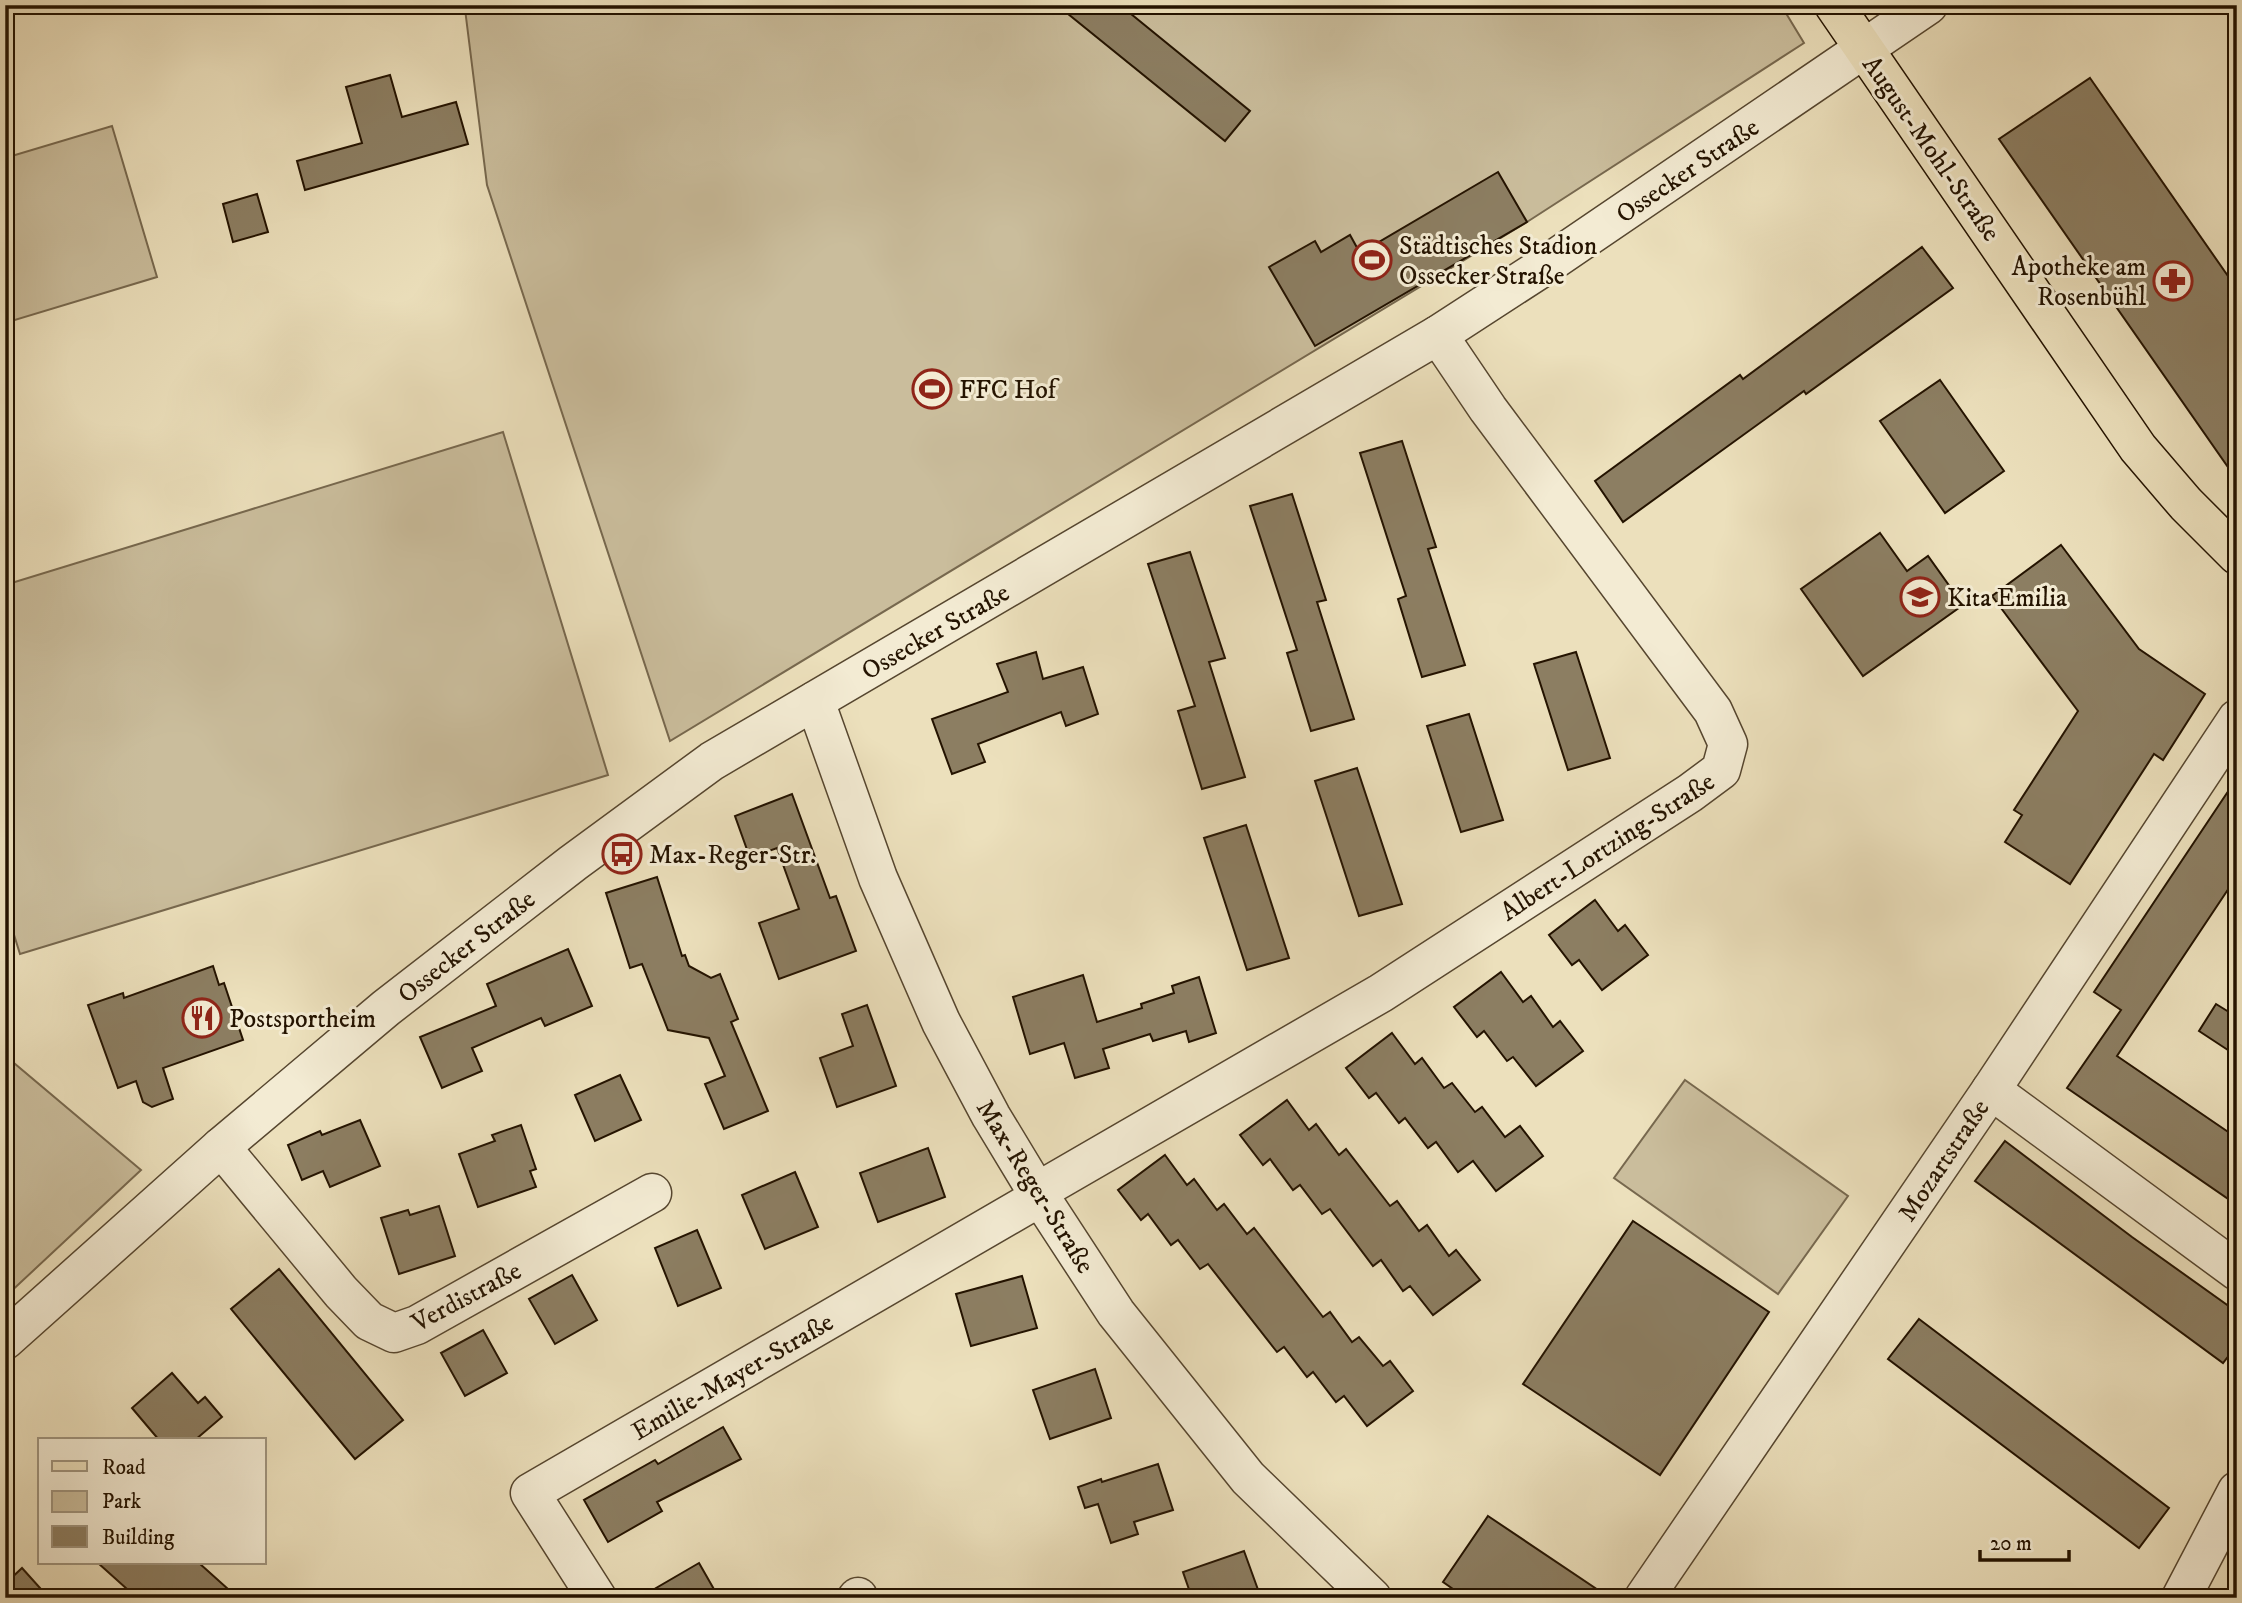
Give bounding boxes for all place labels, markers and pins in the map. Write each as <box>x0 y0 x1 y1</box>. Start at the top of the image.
place label: Städtisches Stadion Ossecker Straße <box>1399 230 1598 293</box>
sports icon: Städtisches Stadion Ossecker Straße <box>1351 239 1393 281</box>
place label: Apotheke am Rosenbühl <box>2012 251 2146 314</box>
pharmacy icon: Apotheke am Rosenbühl <box>2152 260 2194 302</box>
sports icon: FFC Hof <box>911 368 953 410</box>
place label: FFC Hof <box>959 374 1060 407</box>
school or university icon: Kita Emilia <box>1899 576 1941 618</box>
place label: Kita Emilia <box>1947 582 2067 615</box>
bus stop icon: Max-Reger-Str. <box>601 833 643 875</box>
place label: Max-Reger-Str. <box>649 839 816 872</box>
restaurant icon: Postsportheim <box>181 997 223 1039</box>
place label: Postsportheim <box>229 1003 376 1036</box>

